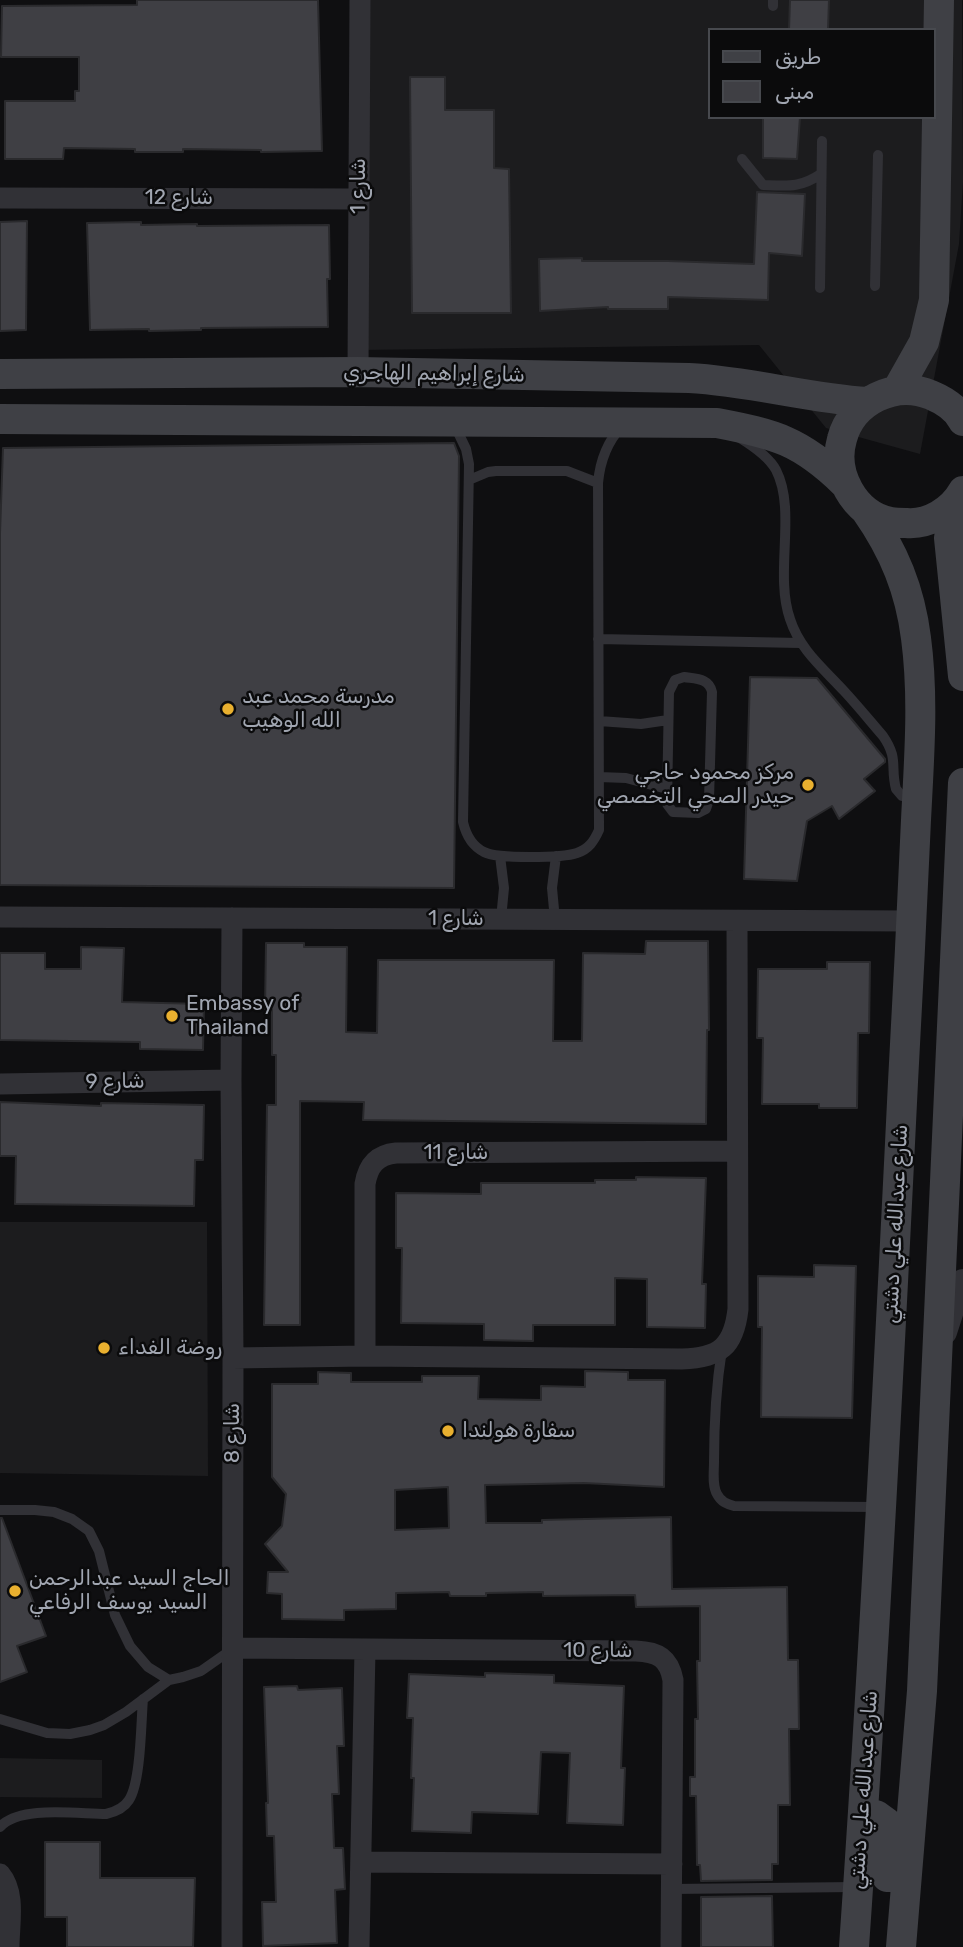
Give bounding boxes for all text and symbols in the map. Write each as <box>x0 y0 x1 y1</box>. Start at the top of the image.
legend <box>708 28 935 119</box>
text: طريق <box>775 44 821 69</box>
text: مبنى <box>775 79 814 104</box>
street label: شارع 1 <box>346 158 372 214</box>
street label: شارع 12 <box>145 185 213 211</box>
street label: شارع إبراهيم الهاجري <box>343 360 525 388</box>
place label: مدرسة محمد عبد الله الوهيب <box>242 684 395 734</box>
marker: مدرسة محمد عبد الله الوهيب <box>220 701 236 717</box>
place label: مركز محمود حاجي حيدر الصحي التخصصي <box>597 760 794 810</box>
marker: مركز محمود حاجي حيدر الصحي التخصصي <box>800 777 816 793</box>
street label: شارع 1 <box>428 906 484 932</box>
place label: Embassy of Thailand <box>186 991 299 1041</box>
marker: Embassy of Thailand <box>164 1008 180 1024</box>
street label: شارع 9 <box>85 1069 145 1095</box>
street label: شارع عبدالله علي دشتي <box>878 1124 914 1324</box>
street label: شارع 11 <box>424 1140 488 1166</box>
place label: روضة الفداء <box>118 1335 222 1361</box>
marker: روضة الفداء <box>96 1340 112 1356</box>
street label: شارع 8 <box>220 1403 246 1463</box>
place label: سفارة هولندا <box>462 1418 576 1444</box>
marker: سفارة هولندا <box>440 1423 456 1439</box>
place label: الحاج السيد عبدالرحمن السيد يوسف الرفاعي <box>29 1566 229 1616</box>
marker: الحاج السيد عبدالرحمن السيد يوسف الرفاعي <box>7 1583 23 1599</box>
street label: شارع 10 <box>563 1638 633 1664</box>
street label: شارع عبدالله علي دشتي <box>844 1690 884 1890</box>

